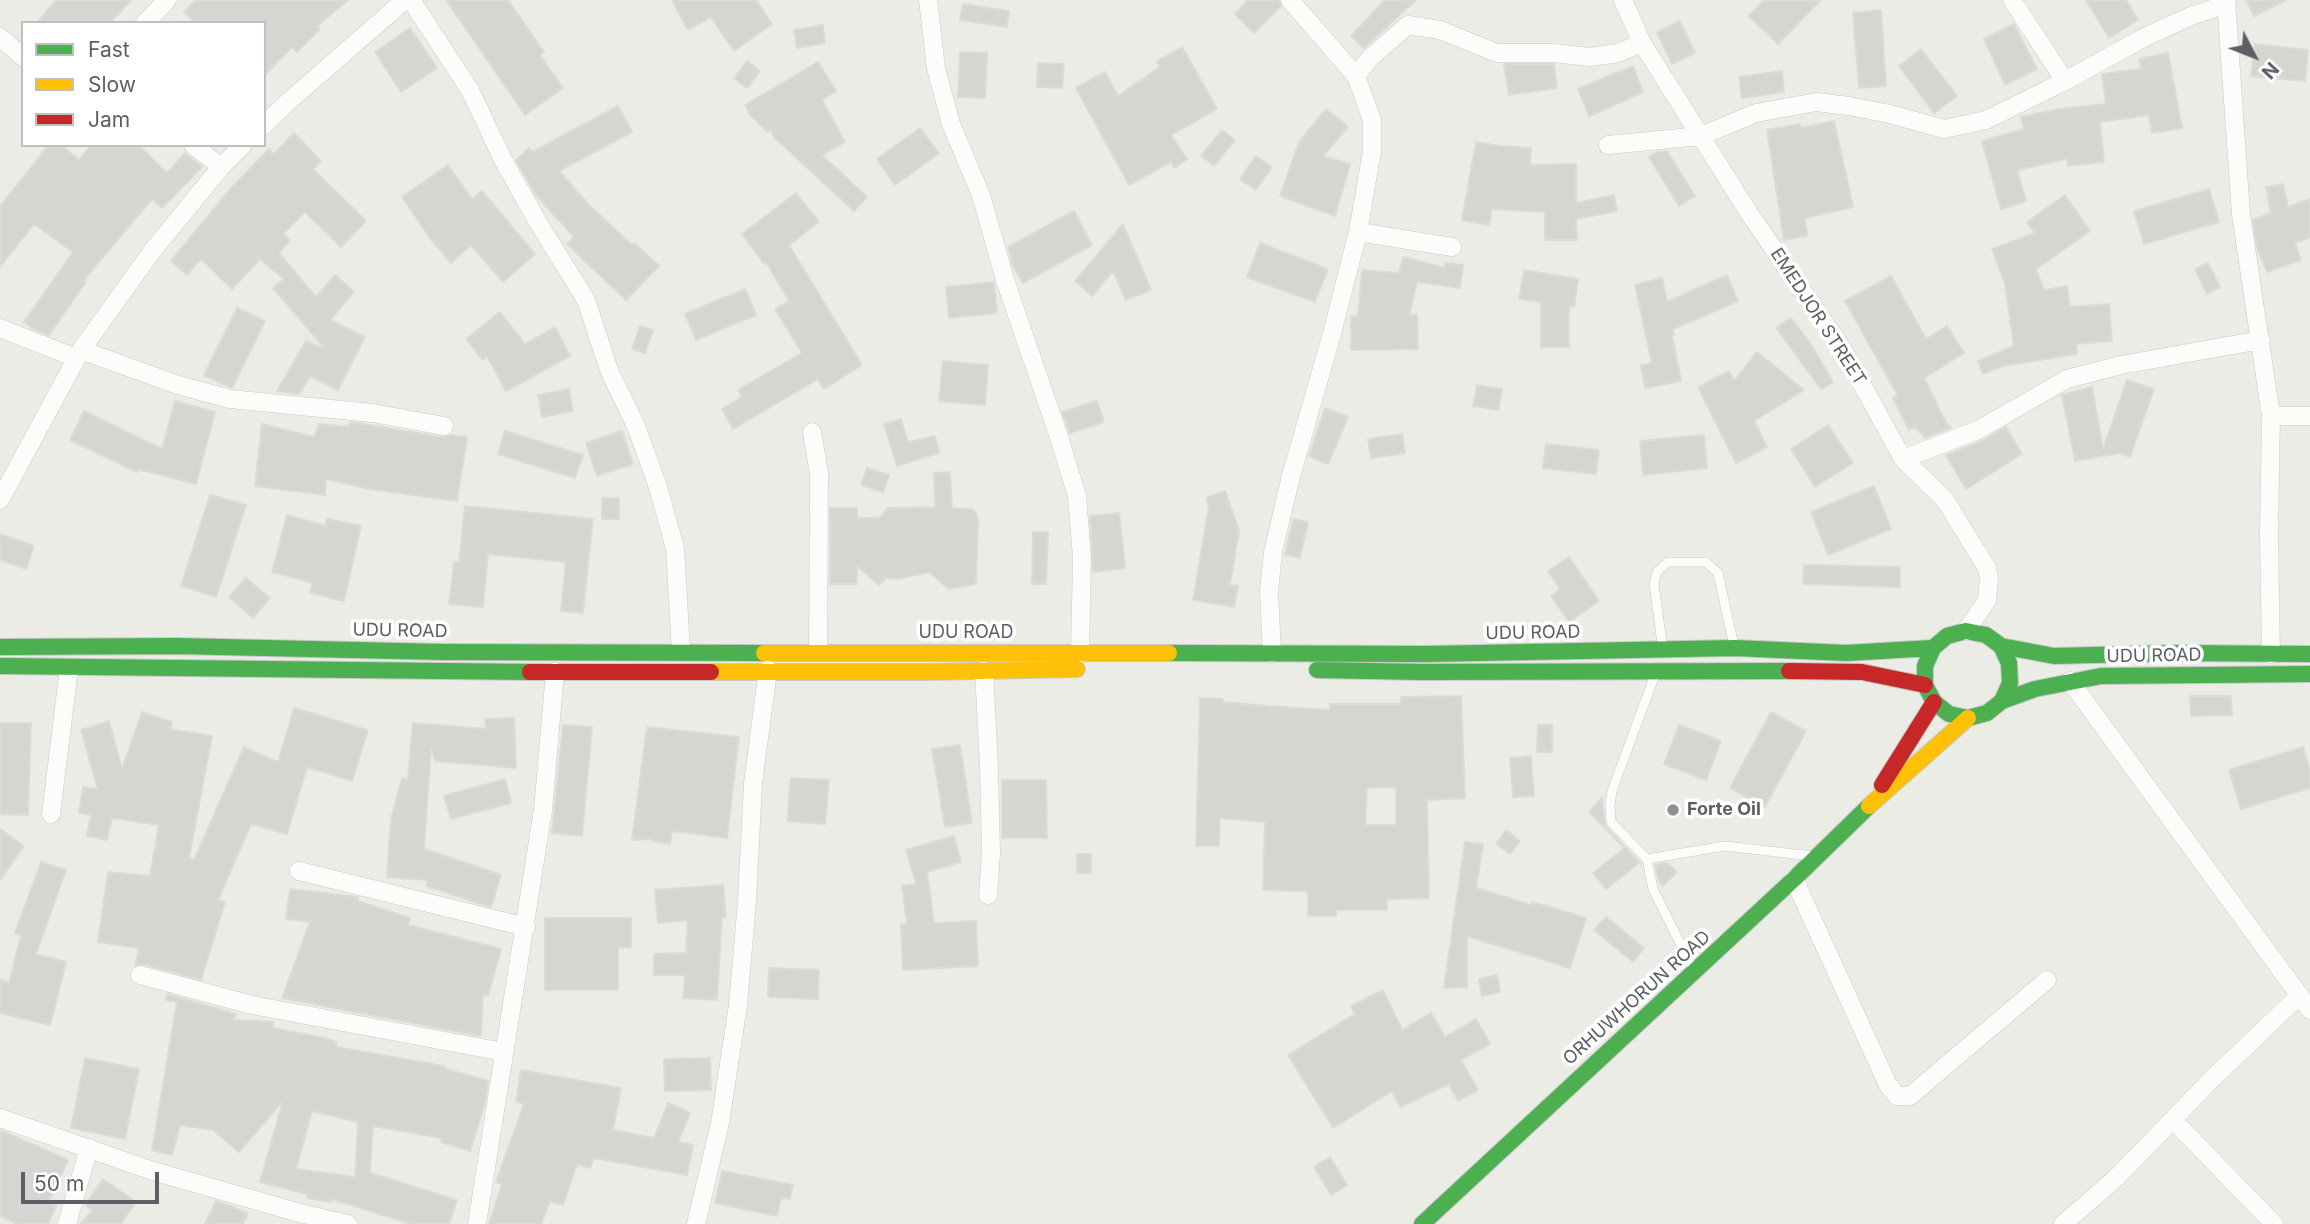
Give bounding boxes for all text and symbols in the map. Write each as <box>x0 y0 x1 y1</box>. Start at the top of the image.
legend <box>21 21 266 147</box>
north arrow <box>2219 21 2289 91</box>
text: Fast <box>88 37 130 62</box>
text: N <box>2257 57 2283 83</box>
text: Slow <box>88 72 136 97</box>
text: Jam <box>88 107 130 132</box>
street label: EMEDJOR STREET <box>1765 244 1871 390</box>
street label: UDU ROAD <box>352 619 448 643</box>
street label: UDU ROAD <box>1485 621 1581 645</box>
street label: UDU ROAD <box>919 622 1013 644</box>
street label: UDU ROAD <box>2106 644 2202 668</box>
place label: Forte Oil <box>1687 799 1761 821</box>
marker: Forte Oil <box>1665 802 1681 818</box>
street label: ORHUWHORUN ROAD <box>1559 926 1715 1070</box>
scale bar <box>24 1158 163 1202</box>
text: 50 m <box>34 1171 84 1196</box>

